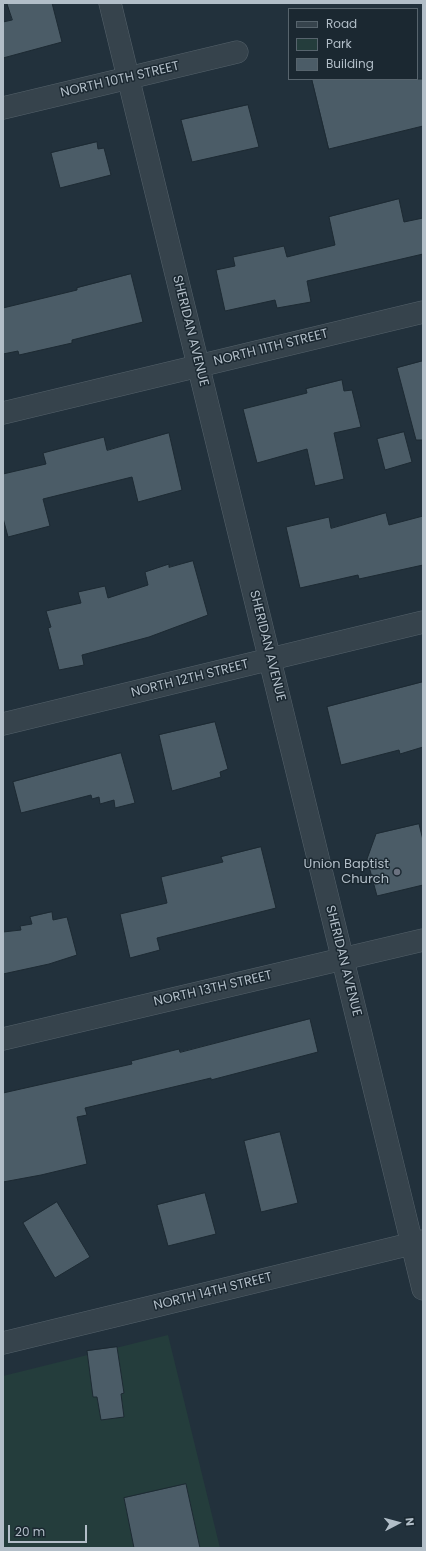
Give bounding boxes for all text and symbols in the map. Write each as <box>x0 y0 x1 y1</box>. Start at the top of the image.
legend <box>288 8 418 80</box>
text: Road <box>326 15 357 32</box>
text: Park <box>326 35 352 52</box>
text: Building <box>326 55 374 72</box>
street label: NORTH 10TH STREET <box>59 59 181 101</box>
street label: SHERIDAN AVENUE <box>169 274 211 388</box>
street label: NORTH 11TH STREET <box>212 326 330 370</box>
street label: SHERIDAN AVENUE <box>246 589 288 703</box>
street label: NORTH 12TH STREET <box>129 657 251 701</box>
place label: Union Baptist Church <box>304 857 389 888</box>
marker: Union Baptist Church <box>392 867 402 877</box>
street label: SHERIDAN AVENUE <box>322 904 364 1018</box>
street label: NORTH 13TH STREET <box>152 968 274 1010</box>
street label: NORTH 14TH STREET <box>152 1270 274 1314</box>
north arrow <box>378 1503 418 1543</box>
scale bar <box>10 1517 89 1543</box>
text: N <box>402 1517 418 1527</box>
text: 20 m <box>15 1523 45 1540</box>

